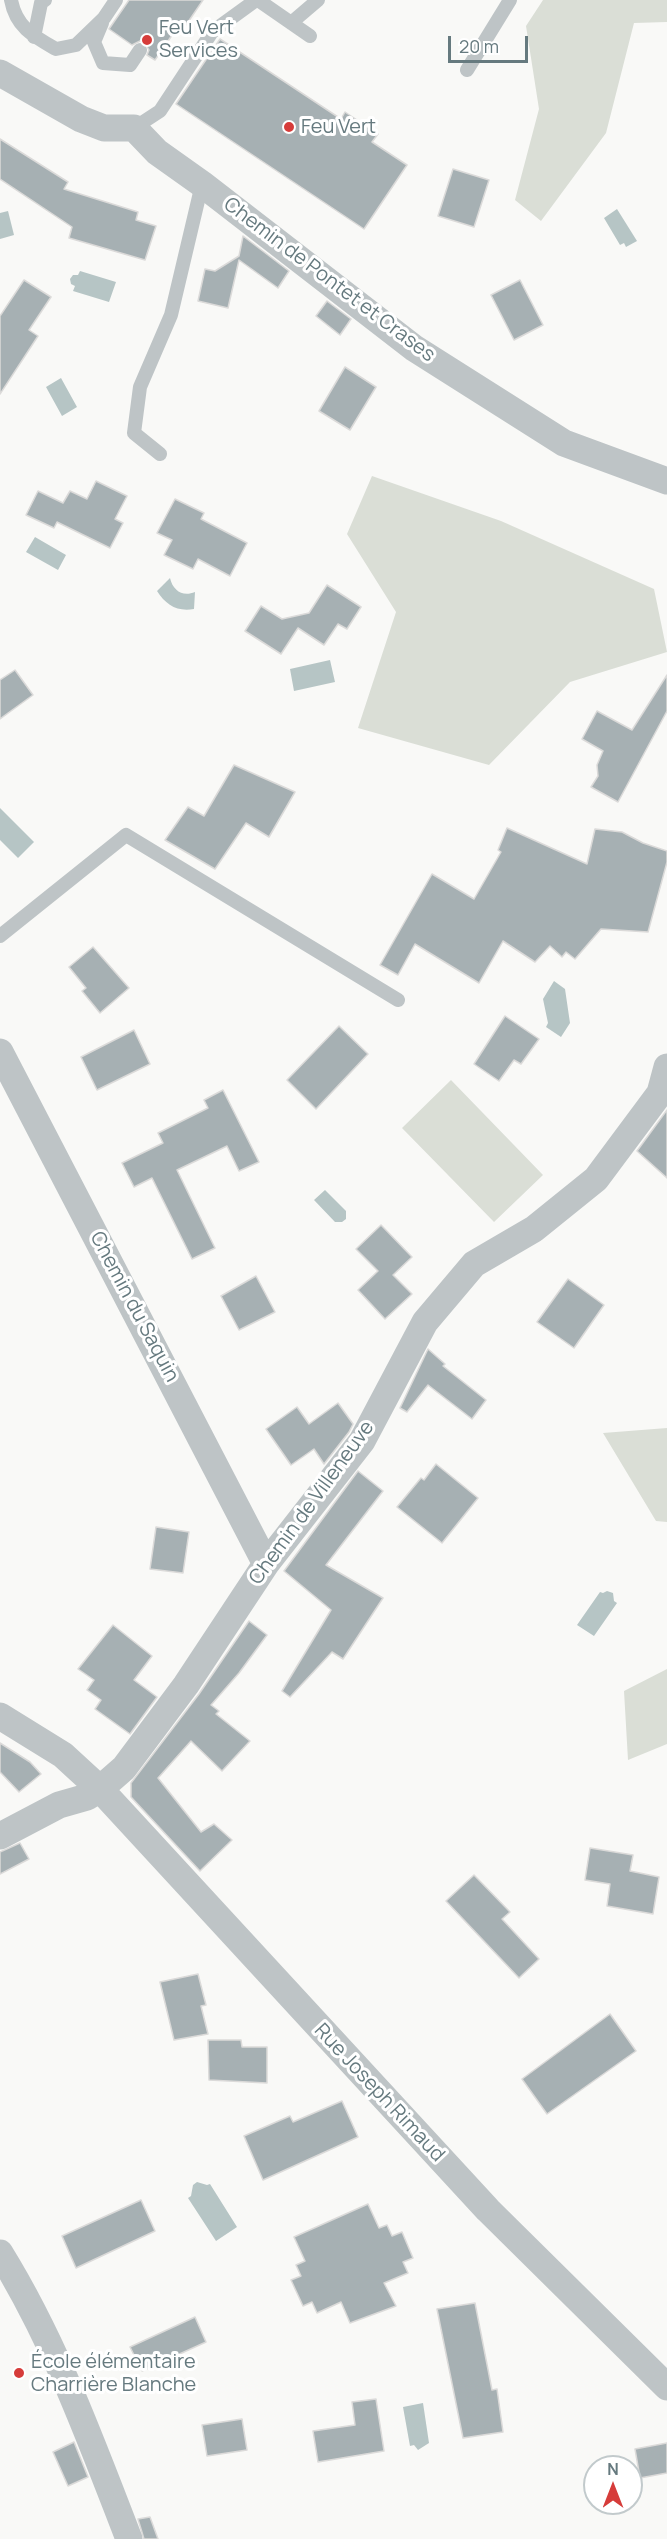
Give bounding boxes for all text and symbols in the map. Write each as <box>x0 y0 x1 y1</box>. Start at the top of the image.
place label: Feu Vert Services <box>159 16 238 63</box>
scale bar <box>451 24 530 62</box>
marker: Feu Vert Services <box>140 33 154 47</box>
text: 20 m <box>459 34 499 58</box>
place label: Feu Vert <box>301 115 376 139</box>
marker: Feu Vert <box>282 120 296 134</box>
street label: Chemin de Pontet et Crases <box>219 193 439 367</box>
street label: Chemin du Saquin <box>84 1228 184 1386</box>
street label: Chemin de Villeneuve <box>245 1416 379 1590</box>
street label: Rue Joseph Rimaud <box>309 2019 449 2167</box>
place label: École élémentaire Charrière Blanche <box>31 2350 196 2397</box>
marker: École élémentaire Charrière Blanche <box>12 2366 26 2380</box>
north arrow <box>583 2455 643 2515</box>
text: N <box>607 2458 619 2480</box>

